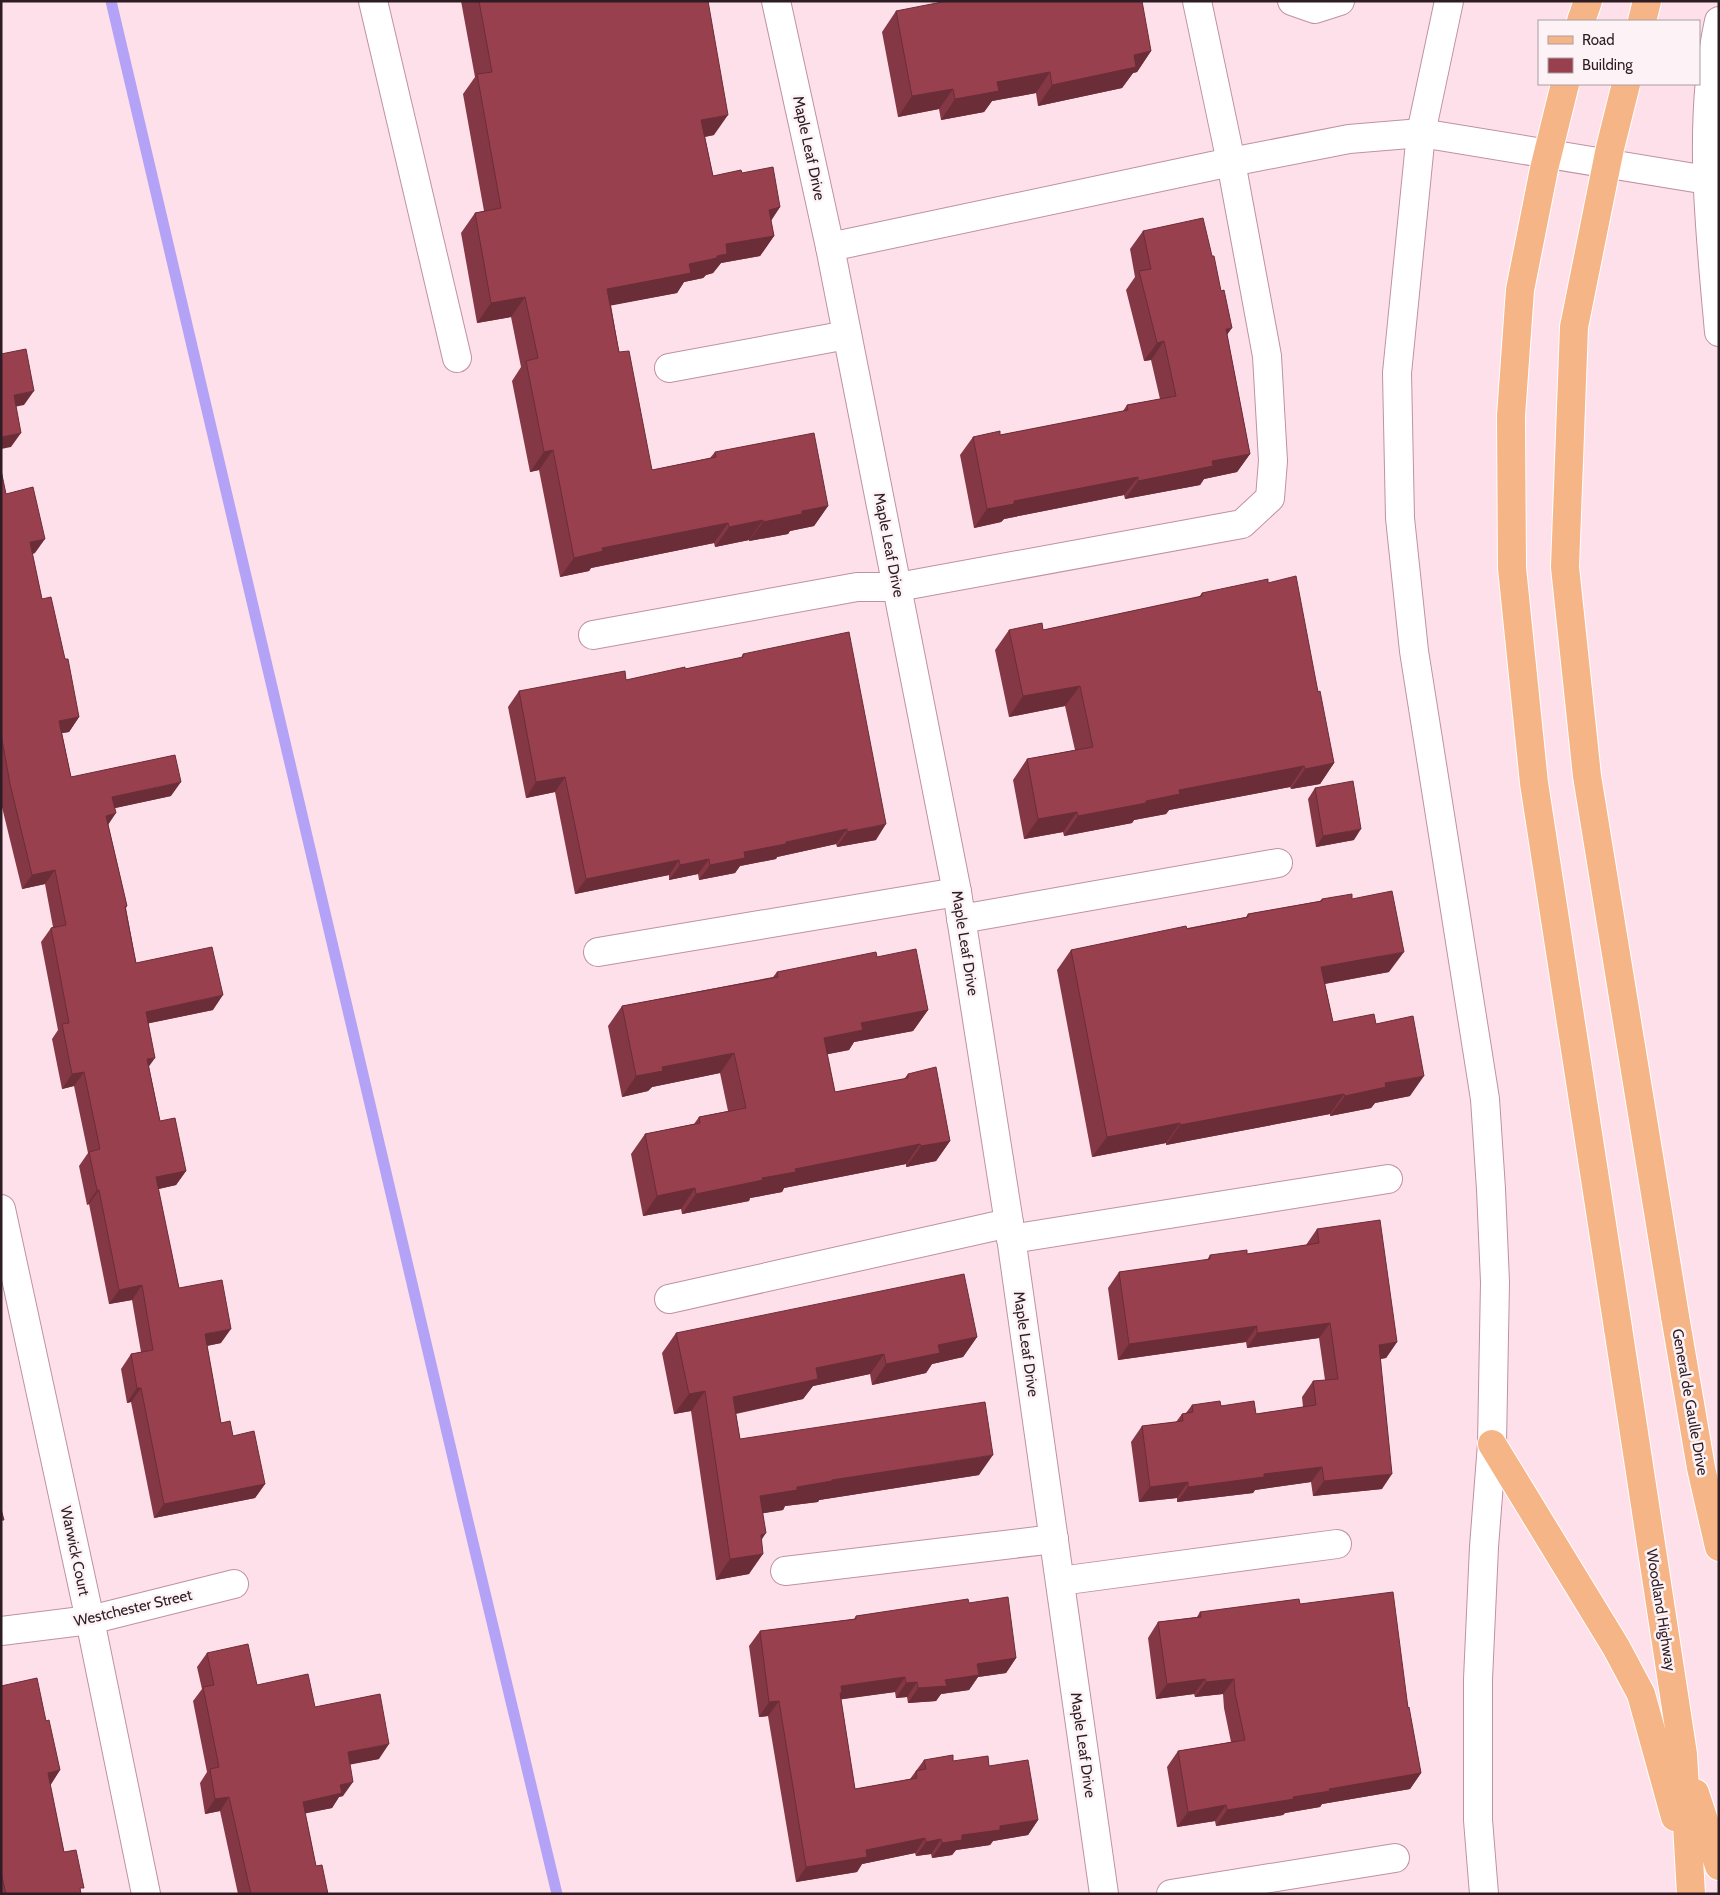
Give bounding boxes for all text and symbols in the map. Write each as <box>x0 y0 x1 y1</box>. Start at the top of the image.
legend <box>1538 20 1700 85</box>
text: Road <box>1582 31 1615 49</box>
text: Building <box>1582 56 1633 74</box>
street label: Maple Leaf Drive <box>789 94 829 202</box>
street label: Maple Leaf Drive <box>870 491 908 599</box>
street label: Maple Leaf Drive <box>948 889 982 997</box>
street label: Maple Leaf Drive <box>1010 1290 1042 1398</box>
street label: General de Gaulle Drive <box>1668 1327 1712 1477</box>
street label: Warwick Court <box>57 1504 93 1598</box>
street label: Woodland Highway <box>1642 1548 1680 1673</box>
street label: Westchester Street <box>72 1586 194 1630</box>
street label: Maple Leaf Drive <box>1067 1691 1099 1799</box>

